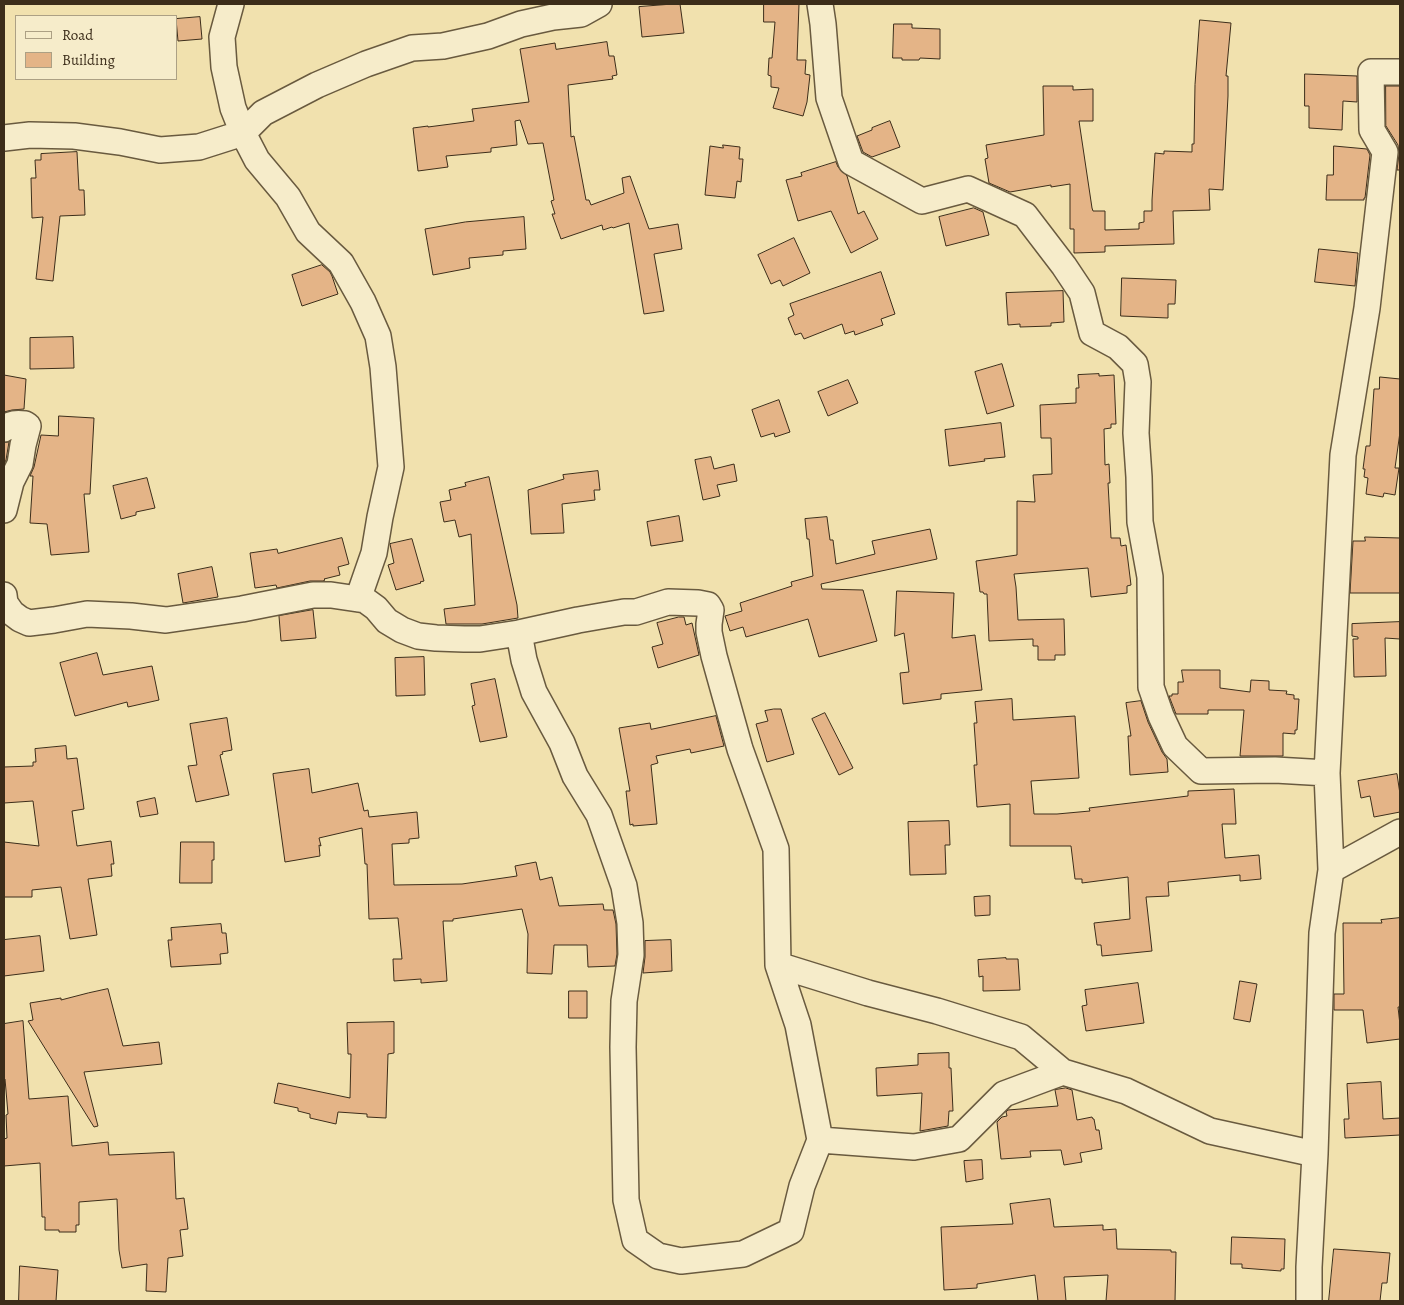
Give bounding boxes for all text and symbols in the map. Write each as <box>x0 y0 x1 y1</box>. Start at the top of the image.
legend <box>15 15 178 80</box>
text: Road <box>62 25 93 45</box>
text: Building <box>62 50 115 70</box>

